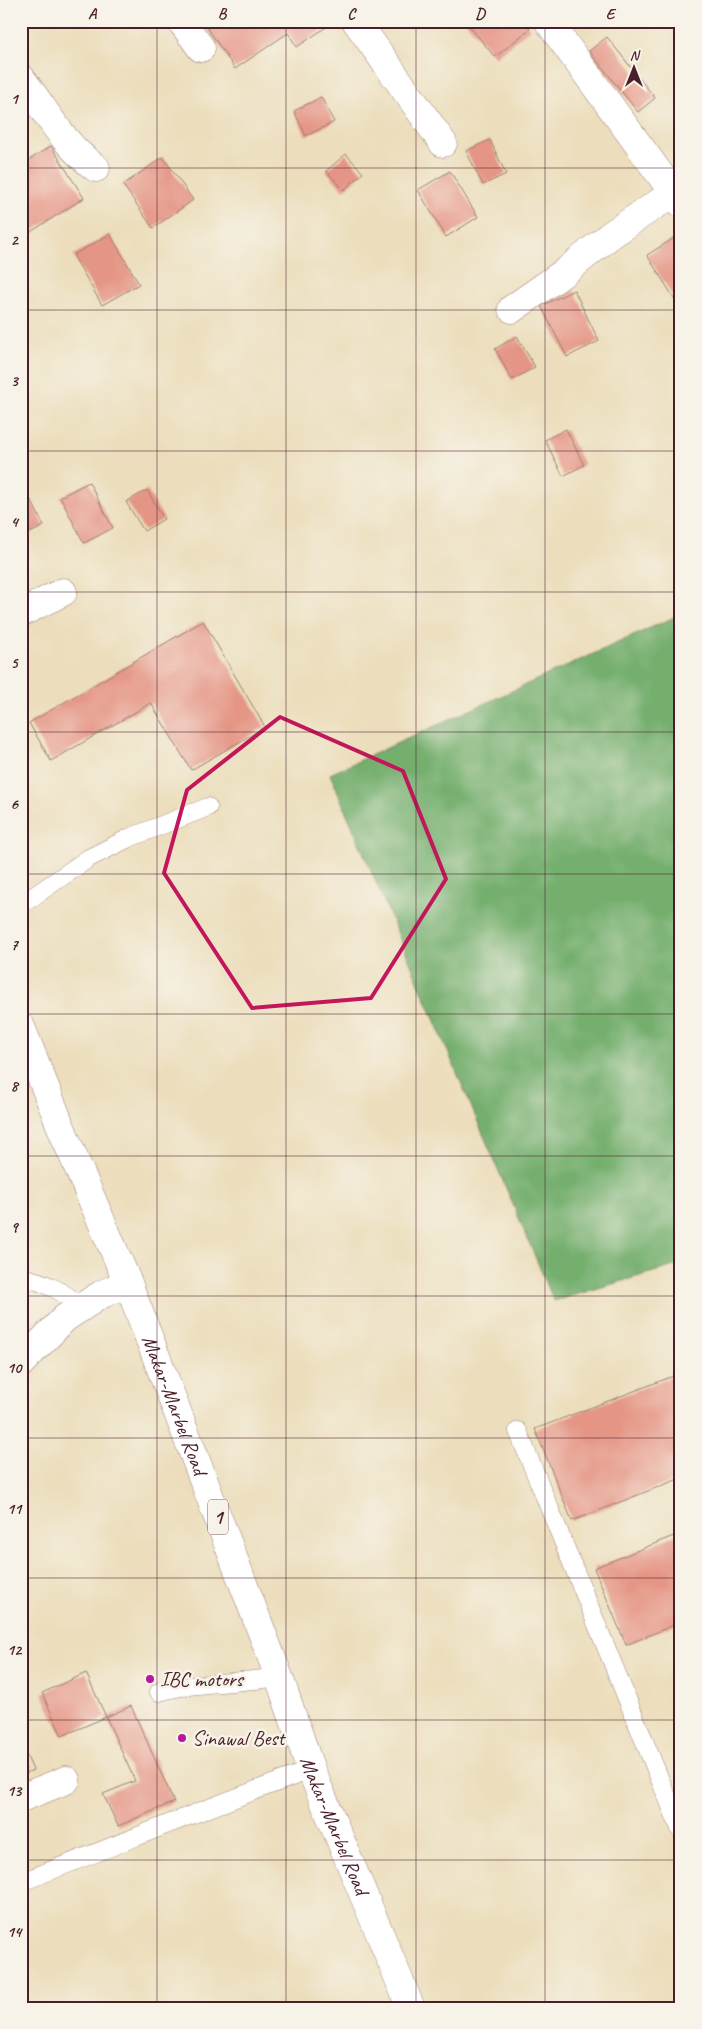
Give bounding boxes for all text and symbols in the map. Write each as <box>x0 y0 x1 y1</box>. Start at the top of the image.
text: A <box>88 4 98 24</box>
text: B <box>218 4 228 24</box>
text: C <box>347 4 357 24</box>
text: D <box>475 4 486 24</box>
text: E <box>606 4 617 24</box>
north arrow <box>610 42 660 92</box>
text: N <box>630 47 641 64</box>
text: 1 <box>10 89 19 109</box>
text: 2 <box>10 230 19 250</box>
text: 3 <box>10 371 19 391</box>
text: 4 <box>10 512 19 532</box>
text: 5 <box>11 653 20 673</box>
text: 6 <box>10 794 19 814</box>
text: 7 <box>10 935 19 955</box>
text: 8 <box>10 1076 19 1096</box>
text: 9 <box>10 1217 19 1237</box>
street label: Makar-Marbel Road <box>136 1331 215 1482</box>
text: 10 <box>7 1358 23 1378</box>
text: 11 <box>7 1499 23 1519</box>
road number: 1 <box>208 1500 228 1534</box>
text: 12 <box>7 1640 23 1660</box>
place label: IBC motors <box>160 1666 245 1692</box>
marker: IBC motors <box>144 1673 156 1685</box>
place label: Sinawal Best <box>192 1725 286 1751</box>
marker: Sinawal Best <box>176 1732 188 1744</box>
street label: Makar-Marbel Road <box>294 1753 376 1902</box>
text: 13 <box>7 1781 23 1801</box>
text: 14 <box>7 1922 23 1942</box>

